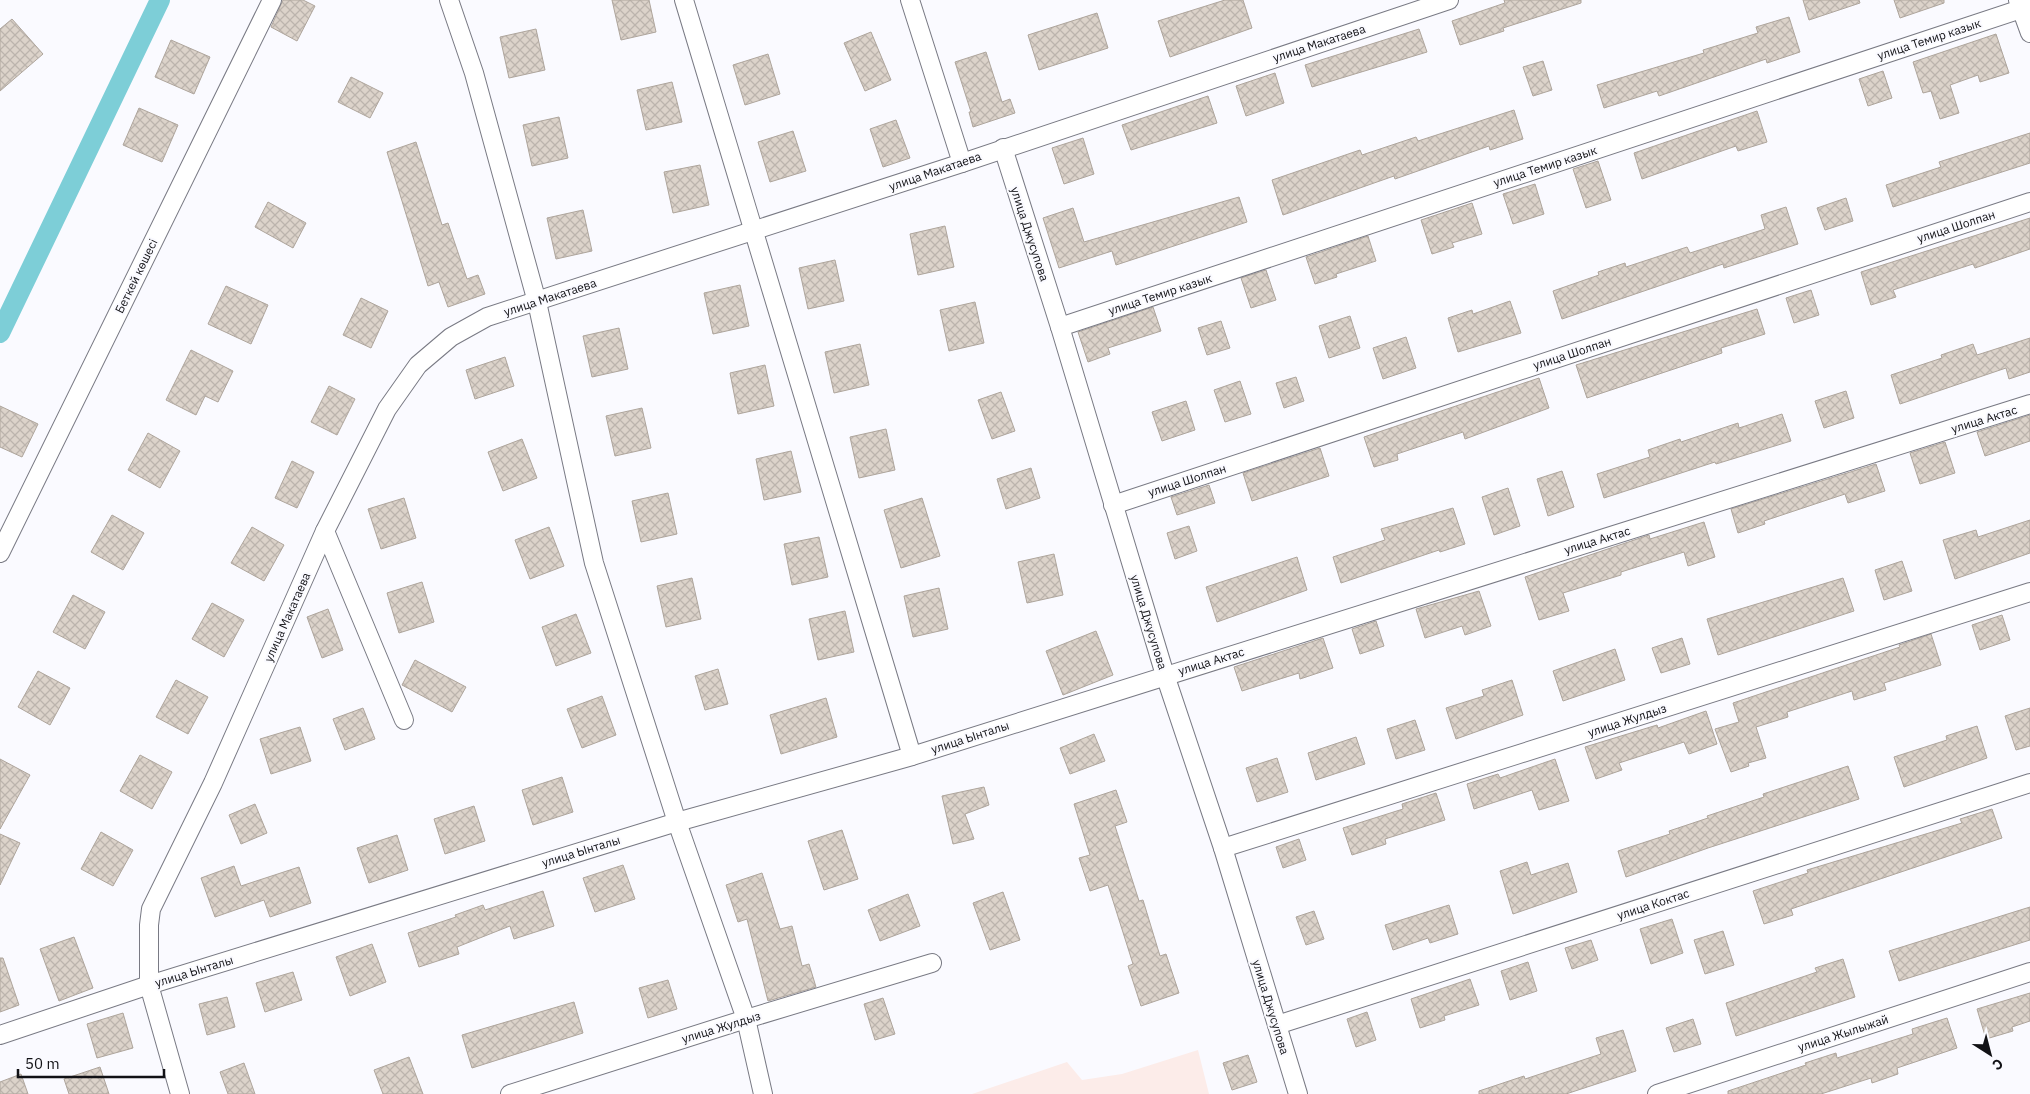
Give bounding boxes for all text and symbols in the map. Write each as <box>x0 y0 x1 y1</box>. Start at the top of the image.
street label: улица Темир казык <box>1875 15 1983 63</box>
street label: улица Макатаева <box>1271 21 1368 65</box>
street label: улица Темир казык <box>1491 142 1599 190</box>
street label: улица Макатаева <box>887 148 984 194</box>
street label: улица Джусупова <box>1008 185 1053 284</box>
street label: улица Шолпан <box>1915 206 1997 246</box>
street label: Беткей көшесі <box>112 236 160 316</box>
street label: улица Темир казык <box>1106 270 1214 318</box>
street label: улица Макатаева <box>502 275 599 319</box>
street label: улица Шолпан <box>1531 333 1613 373</box>
street label: улица Актас <box>1949 402 2019 436</box>
street label: улица Шолпан <box>1146 460 1228 500</box>
street label: улица Актас <box>1562 523 1632 557</box>
street label: улица Макатаева <box>261 569 314 664</box>
street label: улица Джусупова <box>1127 573 1171 672</box>
street label: улица Актас <box>1176 644 1246 678</box>
street label: улица Жулдыз <box>1586 700 1668 740</box>
street label: улица Ынталы <box>929 717 1011 757</box>
street label: улица Ынталы <box>540 832 622 870</box>
street label: улица Коктас <box>1615 885 1691 923</box>
street label: улица Ынталы <box>153 952 235 990</box>
street label: улица Джусупова <box>1249 958 1293 1057</box>
street label: улица Жулдыз <box>680 1008 762 1046</box>
street label: улица Жылыжай <box>1796 1011 1890 1055</box>
north arrow <box>1965 1029 2015 1079</box>
scale bar <box>18 1046 164 1078</box>
text: 50 m <box>25 1054 60 1073</box>
text: С <box>1989 1055 2007 1074</box>

